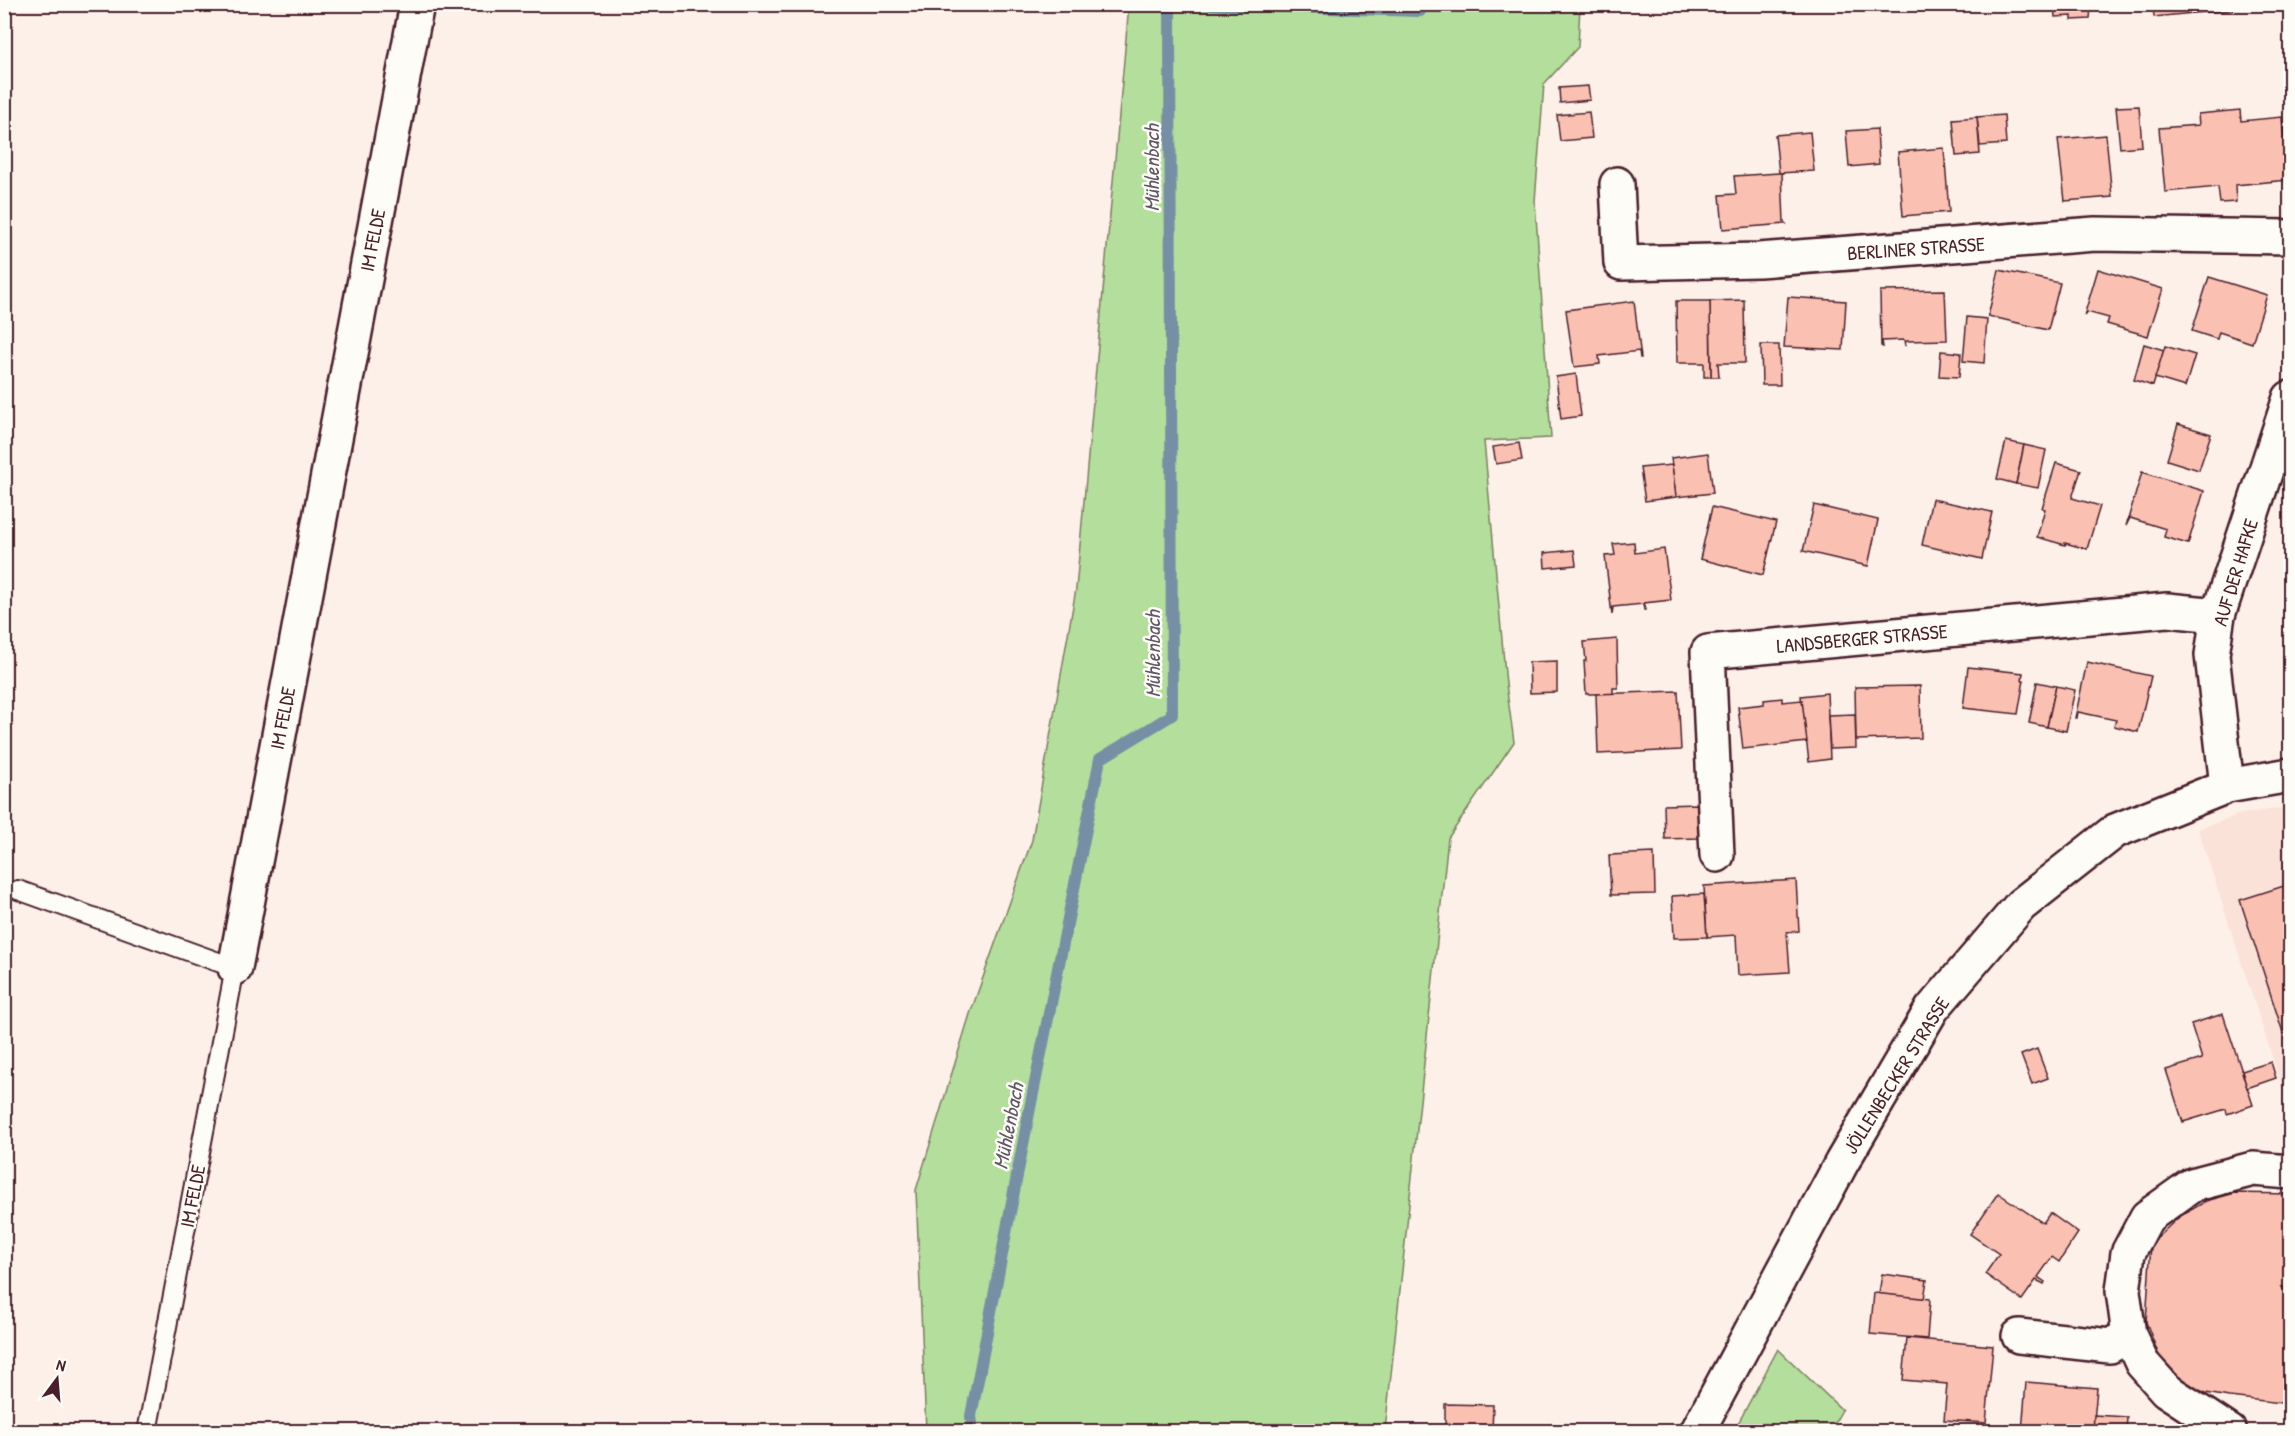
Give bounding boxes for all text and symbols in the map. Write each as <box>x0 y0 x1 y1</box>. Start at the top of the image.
water label: Mühlenbach <box>1137 123 1166 212</box>
street label: IM FELDE <box>353 206 391 274</box>
street label: BERLINER STRASSE <box>1846 230 1986 266</box>
street label: AUF DER HAFKE <box>2206 515 2264 629</box>
water label: Mühlenbach <box>1138 609 1167 698</box>
street label: LANDSBERGER STRASSE <box>1776 617 1949 659</box>
street label: IM FELDE <box>263 684 301 752</box>
street label: JÖLLENBECKER STRASSE <box>1837 991 1955 1159</box>
water label: Mühlenbach <box>985 1079 1031 1171</box>
street label: IM FELDE <box>173 1162 211 1230</box>
north arrow <box>27 1349 87 1409</box>
text: N <box>54 1353 69 1376</box>

